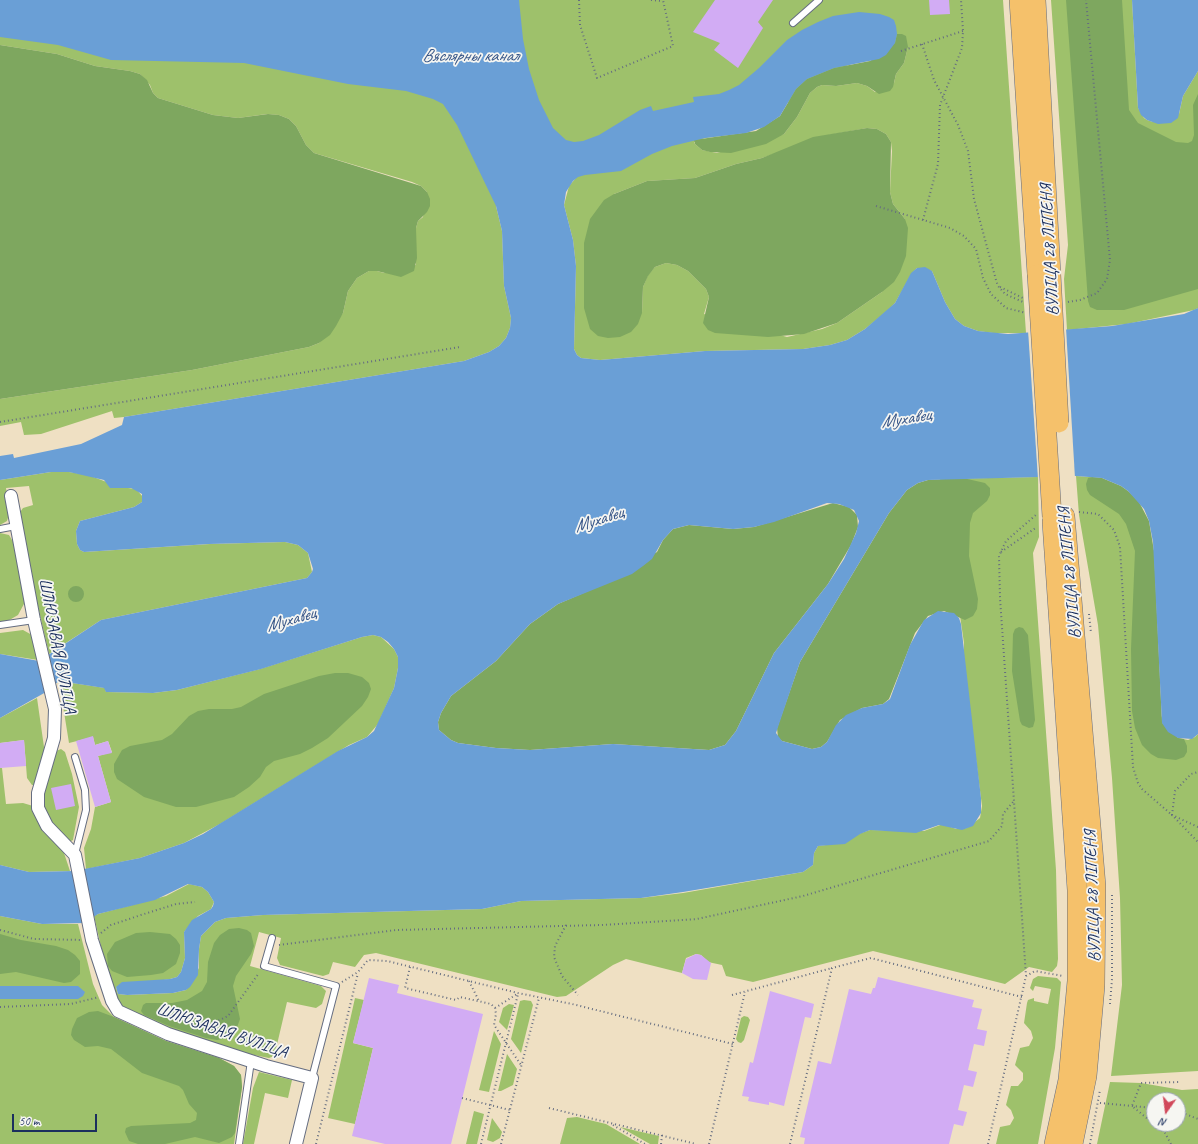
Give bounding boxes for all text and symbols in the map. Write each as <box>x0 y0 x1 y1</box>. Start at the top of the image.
water label: Вяслярны канал <box>422 45 518 67</box>
street label: ВУЛІЦА 28 ЛІПЕНЯ <box>1036 184 1064 316</box>
water label: Мухавец <box>879 404 933 434</box>
water label: Мухавец <box>572 502 626 538</box>
street label: ВУЛІЦА 28 ЛІПЕНЯ <box>1054 506 1086 640</box>
street label: ШЛЮЗАВАЯ ВУЛІЦА <box>34 577 80 715</box>
water label: Мухавец <box>264 603 318 637</box>
street label: ВУЛІЦА 28 ЛІПЕНЯ <box>1081 830 1105 962</box>
street label: ШЛЮЗАВАЯ ВУЛІЦА <box>154 999 290 1063</box>
north arrow <box>1146 1092 1186 1132</box>
scale bar <box>14 1106 99 1132</box>
text: 50 m <box>19 1113 39 1129</box>
text: N <box>1158 1115 1168 1130</box>

